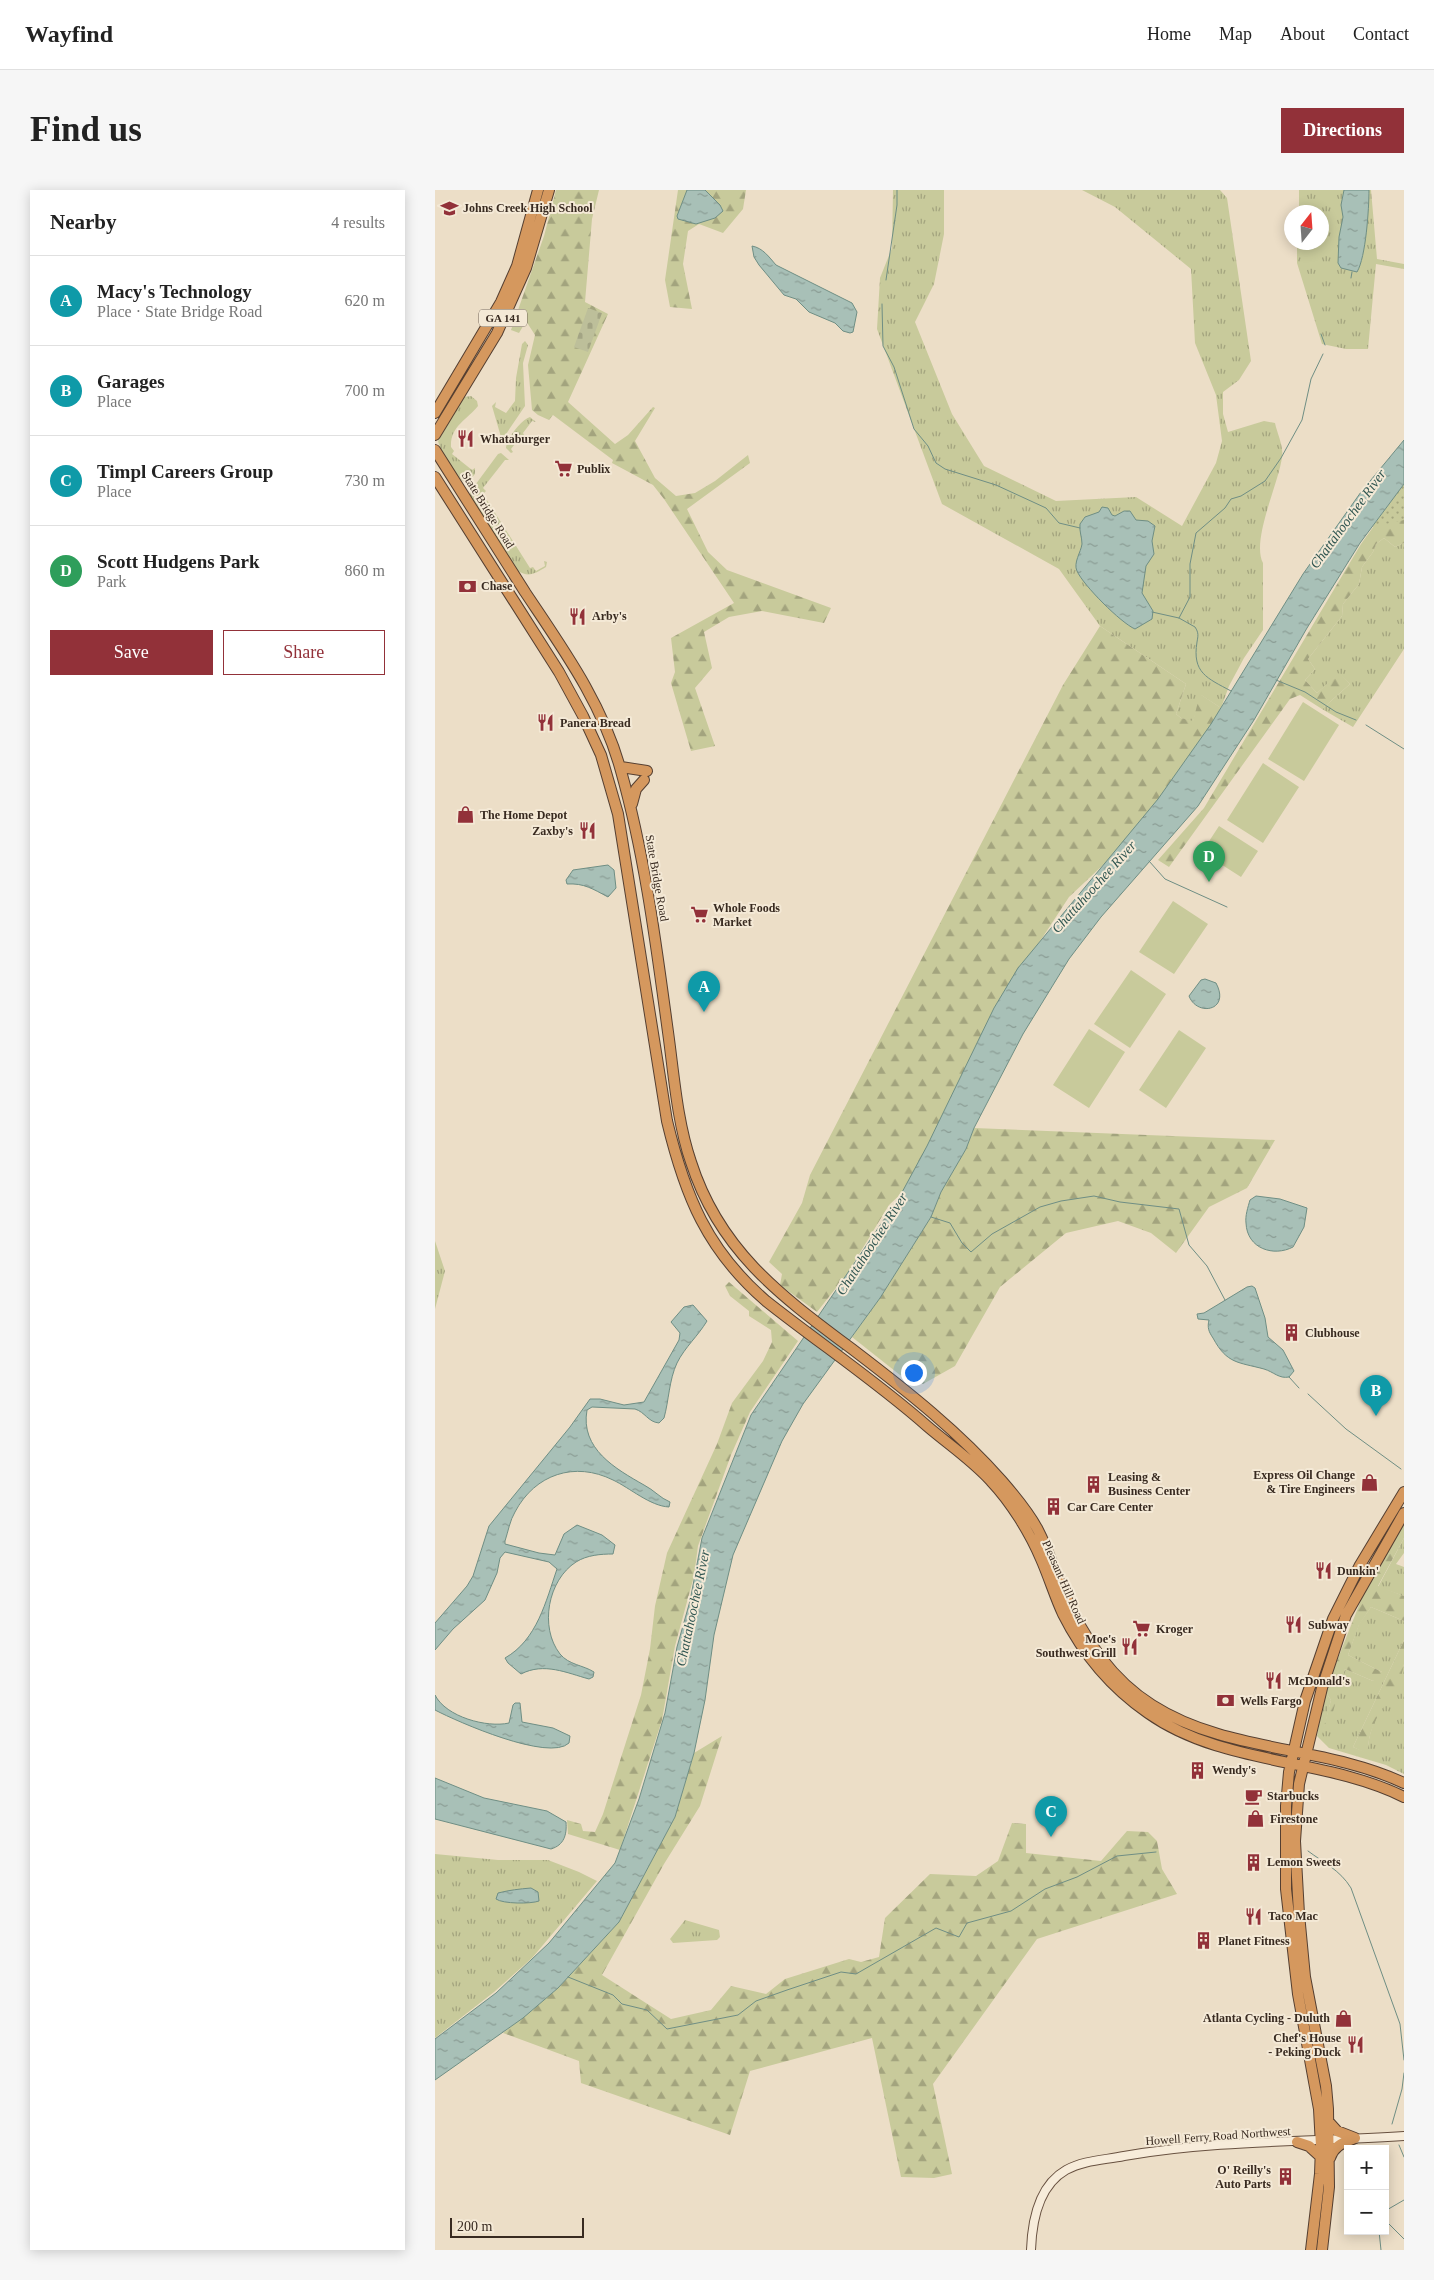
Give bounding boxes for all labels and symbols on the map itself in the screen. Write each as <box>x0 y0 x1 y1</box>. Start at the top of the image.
school or university icon: Johns Creek High School <box>439 198 459 218</box>
place label: Johns Creek High School <box>463 201 593 215</box>
north arrow <box>1284 205 1329 250</box>
road number: GA 141 <box>479 310 527 326</box>
restaurant icon: Whataburger <box>456 429 476 449</box>
place label: Whataburger <box>480 432 551 446</box>
supermarket icon: Publix <box>553 459 573 479</box>
place label: Publix <box>577 462 610 476</box>
water label: Chattahoochee River <box>1307 466 1389 571</box>
street label: State Bridge Road <box>459 469 517 551</box>
bank icon: Chase <box>457 576 477 596</box>
place label: Chase <box>481 579 513 593</box>
restaurant icon: Arby's <box>568 606 588 626</box>
place label: Arby's <box>592 609 627 623</box>
restaurant icon: Panera Bread <box>536 713 556 733</box>
place label: Panera Bread <box>560 716 631 730</box>
shop icon: The Home Depot <box>456 805 476 825</box>
place label: The Home Depot <box>480 808 567 822</box>
restaurant icon: Zaxby's <box>577 821 597 841</box>
place label: Zaxby's <box>532 824 573 838</box>
street label: State Bridge Road <box>642 833 672 923</box>
water label: Chattahoochee River <box>1049 838 1140 936</box>
pin: D <box>1193 841 1225 882</box>
place label: Whole Foods Market <box>713 901 780 929</box>
supermarket icon: Whole Foods Market <box>689 905 709 925</box>
pin: A <box>688 971 720 1012</box>
water label: Chattahoochee River <box>833 1190 911 1298</box>
building icon: Clubhouse <box>1281 1323 1301 1343</box>
place label: Clubhouse <box>1305 1326 1360 1340</box>
your location <box>901 1360 927 1386</box>
pin: B <box>1360 1375 1392 1416</box>
place label: Express Oil Change & Tire Engineers <box>1253 1468 1356 1496</box>
place label: Leasing & Business Center <box>1108 1470 1191 1498</box>
shop icon: Express Oil Change & Tire Engineers <box>1359 1472 1379 1492</box>
building icon: Leasing & Business Center <box>1084 1474 1104 1494</box>
building icon: Car Care Center <box>1043 1497 1063 1517</box>
place label: Car Care Center <box>1067 1500 1154 1514</box>
street label: Pleasant Hill Road <box>1039 1538 1089 1626</box>
water label: Chattahoochee River <box>673 1548 713 1668</box>
restaurant icon: Dunkin' <box>1313 1561 1333 1581</box>
place label: Dunkin' <box>1337 1564 1379 1578</box>
restaurant icon: Subway <box>1284 1615 1304 1635</box>
place label: Subway <box>1308 1618 1349 1632</box>
supermarket icon: Kroger <box>1132 1619 1152 1639</box>
place label: Kroger <box>1156 1622 1194 1636</box>
place label: Moe's Southwest Grill <box>1036 1632 1117 1660</box>
restaurant icon: Moe's Southwest Grill <box>1120 1636 1140 1656</box>
restaurant icon: McDonald's <box>1264 1671 1284 1691</box>
place label: McDonald's <box>1288 1674 1350 1688</box>
bank icon: Wells Fargo <box>1216 1691 1236 1711</box>
place label: Wells Fargo <box>1240 1694 1302 1708</box>
building icon: Wendy's <box>1188 1760 1208 1780</box>
place label: Wendy's <box>1212 1763 1256 1777</box>
cafe icon: Starbucks <box>1243 1786 1263 1806</box>
place label: Starbucks <box>1267 1789 1319 1803</box>
pin: C <box>1035 1796 1067 1837</box>
shop icon: Firestone <box>1246 1809 1266 1829</box>
place label: Firestone <box>1270 1812 1318 1826</box>
building icon: Lemon Sweets <box>1243 1852 1263 1872</box>
place label: Lemon Sweets <box>1267 1855 1341 1869</box>
restaurant icon: Taco Mac <box>1244 1906 1264 1926</box>
place label: Taco Mac <box>1268 1909 1319 1923</box>
building icon: Planet Fitness <box>1194 1931 1214 1951</box>
place label: Planet Fitness <box>1218 1934 1290 1948</box>
shop icon: Atlanta Cycling - Duluth <box>1334 2008 1354 2028</box>
place label: Atlanta Cycling - Duluth <box>1203 2011 1330 2025</box>
place label: Chef's House - Peking Duck <box>1268 2031 1342 2059</box>
restaurant icon: Chef's House - Peking Duck <box>1345 2035 1365 2055</box>
street label: Howell Ferry Road Northwest <box>1145 2124 1292 2148</box>
place label: O' Reilly's Auto Parts <box>1215 2163 1271 2191</box>
building icon: O' Reilly's Auto Parts <box>1275 2167 1295 2187</box>
scale bar <box>450 2215 584 2238</box>

